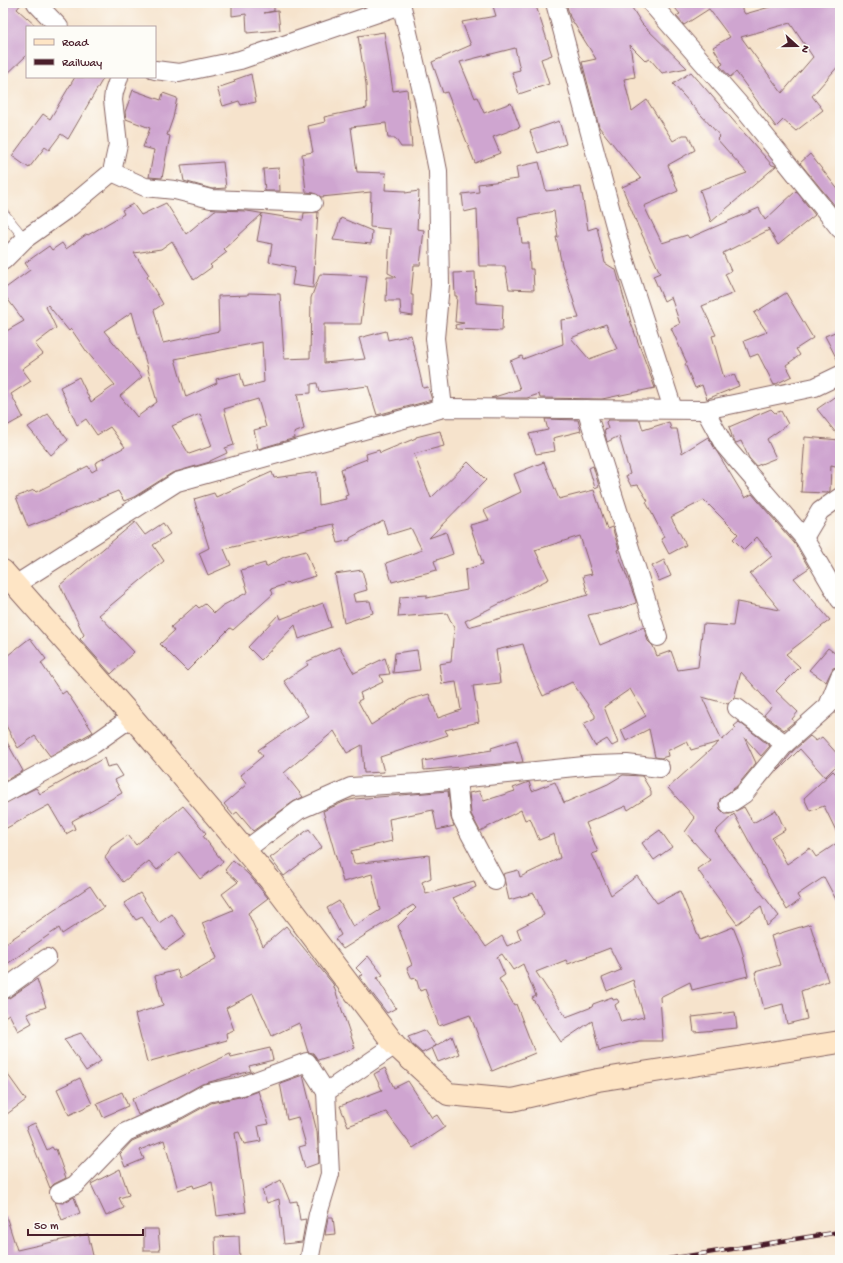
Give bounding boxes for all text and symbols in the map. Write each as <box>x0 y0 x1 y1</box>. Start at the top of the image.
legend <box>26 26 156 78</box>
north arrow <box>777 26 817 66</box>
text: Road <box>62 37 89 51</box>
text: N <box>798 43 811 54</box>
text: Railway <box>62 57 102 71</box>
scale bar <box>28 1211 143 1237</box>
text: 50 m <box>34 1220 59 1234</box>

